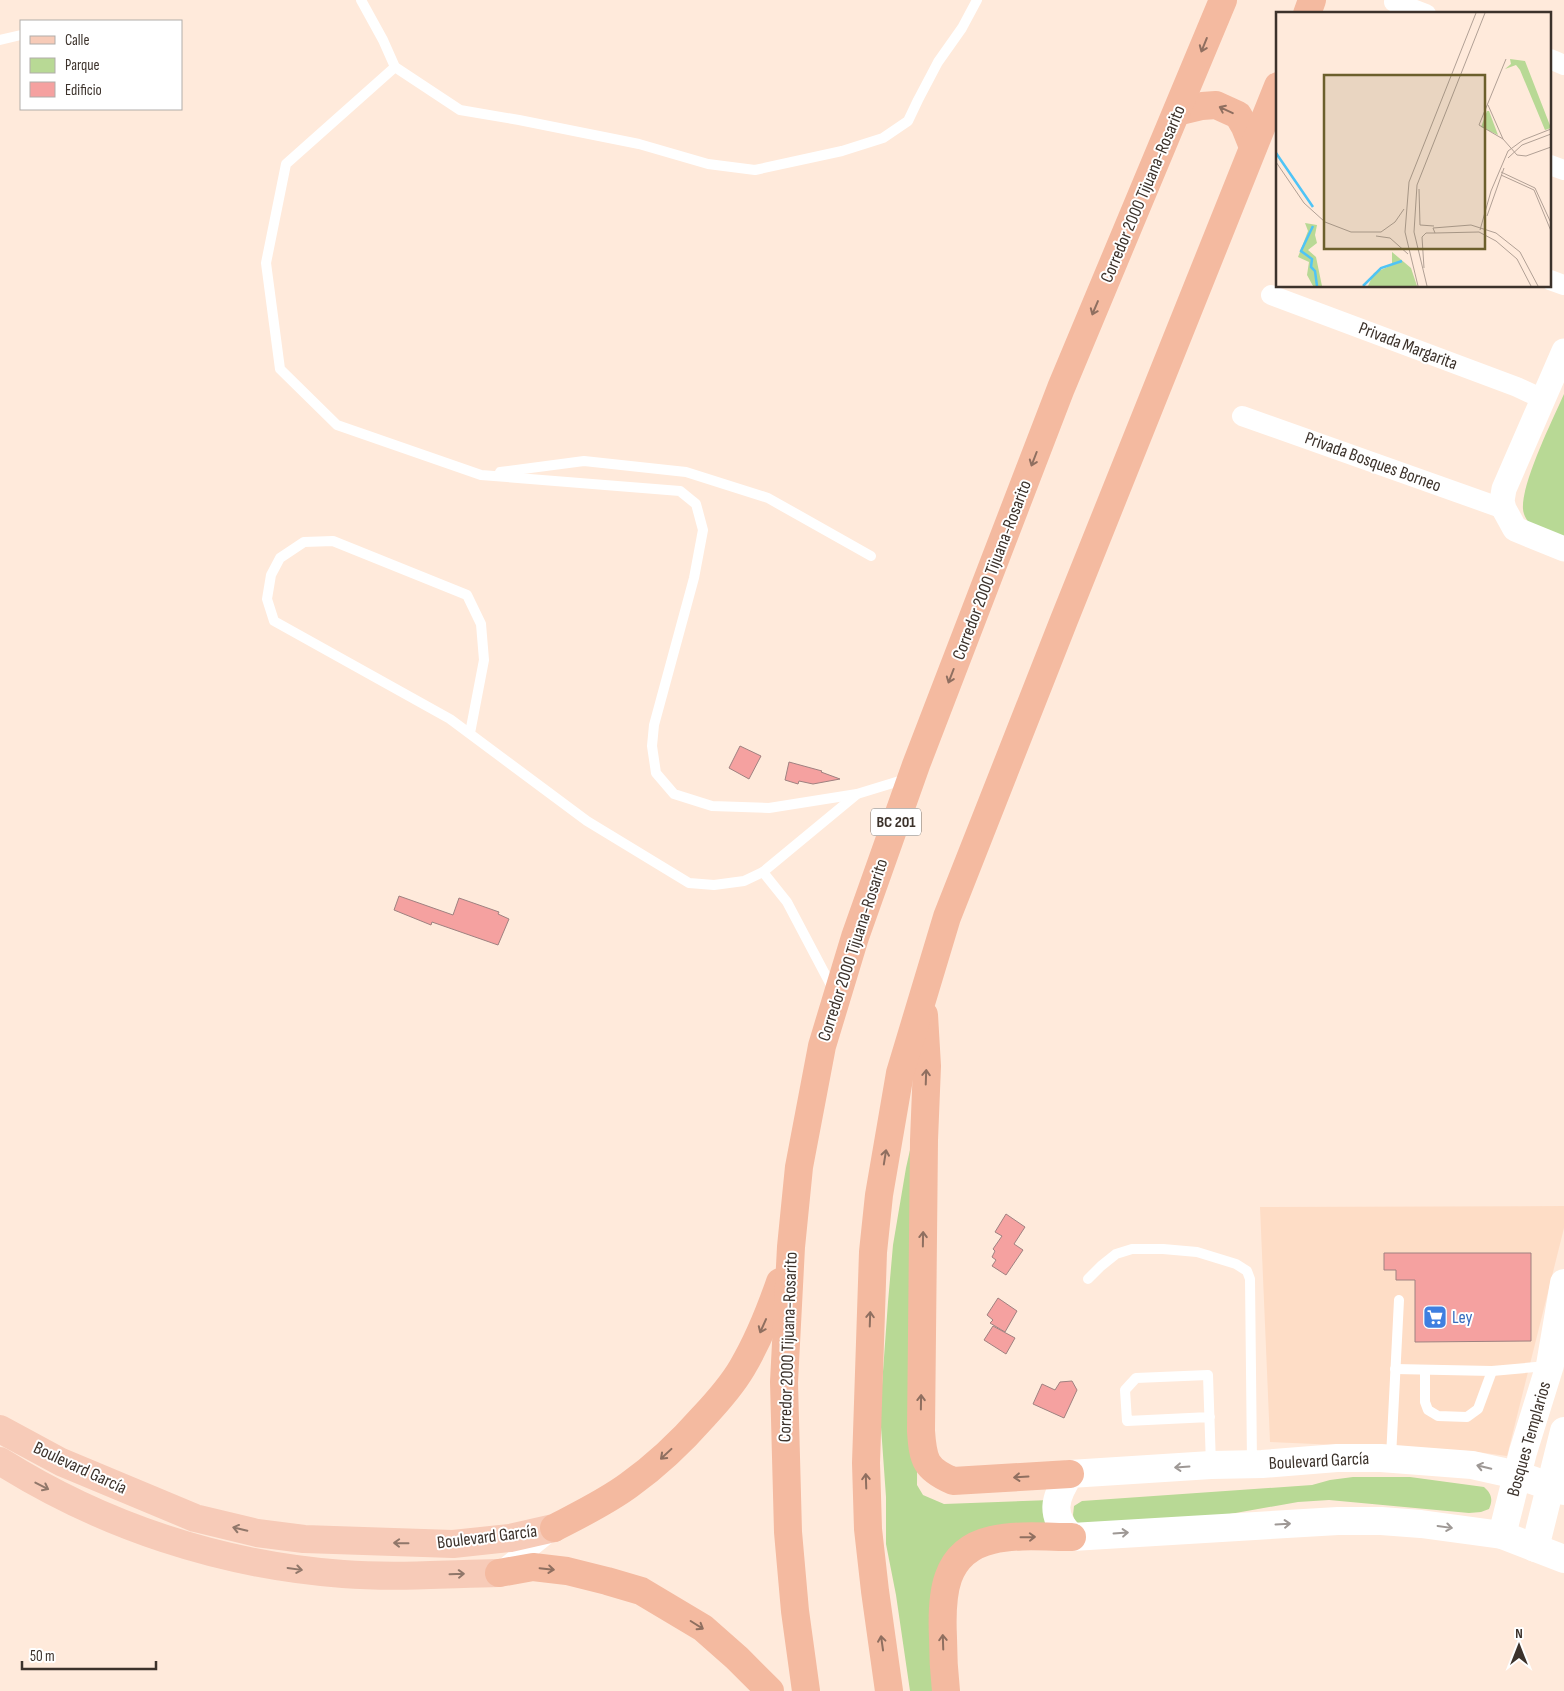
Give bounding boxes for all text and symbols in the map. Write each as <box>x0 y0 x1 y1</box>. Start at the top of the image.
inset map <box>1276 12 1552 288</box>
legend <box>20 20 182 110</box>
text: Calle <box>65 31 89 50</box>
one-way arrow <box>1199 37 1209 52</box>
text: Parque <box>65 56 100 75</box>
text: Edificio <box>65 81 102 100</box>
street label: Corredor 2000 Tijuana-Rosarito <box>1096 102 1190 286</box>
one-way arrow <box>1219 104 1234 114</box>
one-way arrow <box>1089 300 1099 315</box>
street label: Privada Margarita <box>1356 318 1460 374</box>
street label: Privada Bosques Borneo <box>1302 428 1444 496</box>
one-way arrow <box>1029 451 1038 466</box>
street label: Corredor 2000 Tijuana-Rosarito <box>948 477 1036 663</box>
one-way arrow <box>946 668 955 683</box>
road number: BC 201 <box>871 809 921 836</box>
street label: Corredor 2000 Tijuana-Rosarito <box>814 856 892 1044</box>
one-way arrow <box>921 1069 931 1085</box>
one-way arrow <box>880 1150 890 1166</box>
one-way arrow <box>918 1231 928 1248</box>
street label: Corredor 2000 Tijuana-Rosarito <box>774 1251 802 1443</box>
supermarket icon: Ley <box>1422 1304 1448 1330</box>
place label: Ley <box>1452 1307 1473 1328</box>
one-way arrow <box>866 1311 875 1327</box>
one-way arrow <box>757 1318 767 1333</box>
street label: Bosques Templarios <box>1503 1379 1555 1499</box>
one-way arrow <box>916 1394 926 1410</box>
street label: Boulevard García <box>30 1437 130 1499</box>
one-way arrow <box>660 1448 673 1460</box>
street label: Boulevard García <box>1268 1448 1370 1474</box>
one-way arrow <box>1174 1462 1190 1471</box>
one-way arrow <box>1476 1462 1492 1471</box>
one-way arrow <box>1013 1473 1029 1482</box>
one-way arrow <box>862 1474 871 1490</box>
one-way arrow <box>34 1482 49 1491</box>
one-way arrow <box>1275 1519 1291 1528</box>
street label: Boulevard García <box>436 1520 538 1554</box>
one-way arrow <box>1437 1522 1453 1532</box>
one-way arrow <box>232 1524 248 1533</box>
one-way arrow <box>1113 1529 1129 1538</box>
one-way arrow <box>1019 1532 1035 1542</box>
one-way arrow <box>394 1538 410 1548</box>
one-way arrow <box>286 1564 302 1574</box>
one-way arrow <box>539 1564 555 1574</box>
one-way arrow <box>448 1569 465 1579</box>
one-way arrow <box>690 1621 704 1631</box>
north arrow <box>1494 1621 1544 1671</box>
text: N <box>1515 1625 1523 1642</box>
one-way arrow <box>876 1635 886 1651</box>
one-way arrow <box>938 1635 947 1651</box>
scale bar <box>22 1638 156 1670</box>
text: 50 m <box>30 1647 55 1666</box>

